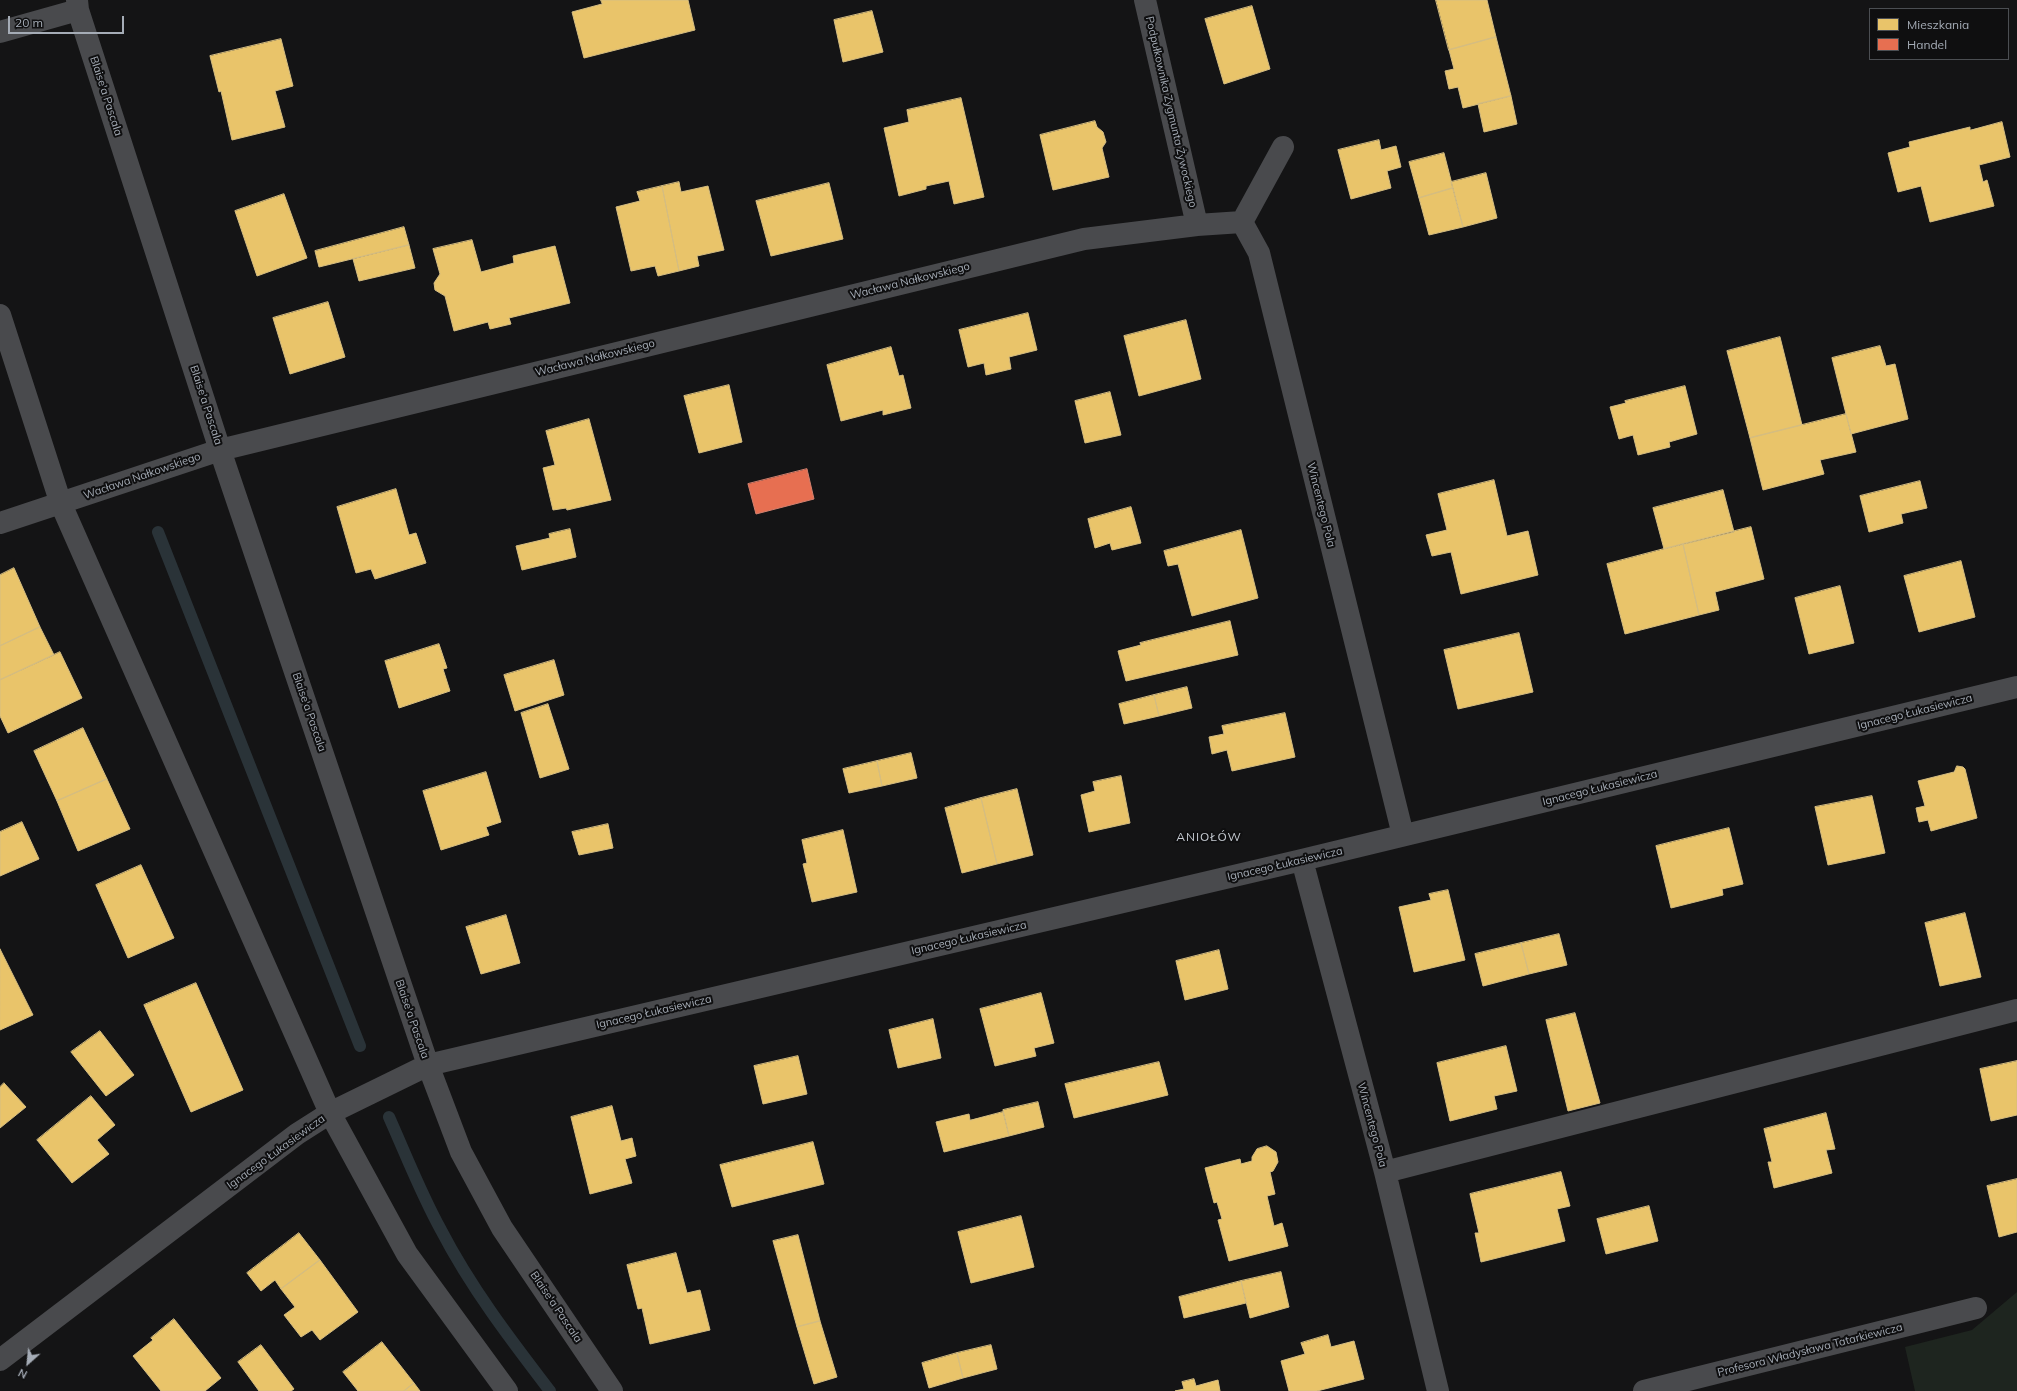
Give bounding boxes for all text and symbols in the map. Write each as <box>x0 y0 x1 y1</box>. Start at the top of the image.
scale bar <box>10 8 126 34</box>
legend <box>1869 8 2009 60</box>
text: 20 m <box>15 15 43 30</box>
street label: Podpułkownika Zygmunta Żywockiego <box>1143 15 1199 209</box>
text: Mieszkania <box>1907 17 1969 32</box>
text: Handel <box>1907 37 1947 52</box>
street label: Blaise'a Pascala <box>87 55 125 137</box>
street label: Wacława Nałkowskiego <box>849 260 971 302</box>
street label: Wacława Nałkowskiego <box>534 337 656 379</box>
street label: Blaise'a Pascala <box>187 364 225 446</box>
street label: Wacława Nałkowskiego <box>82 450 202 502</box>
street label: Wincentego Pola <box>1304 461 1338 549</box>
street label: Blaise'a Pascala <box>289 671 329 753</box>
street label: Ignacego Łukasiewicza <box>1856 691 1974 733</box>
street label: Ignacego Łukasiewicza <box>1541 767 1659 809</box>
district label: ANIOŁÓW <box>1176 830 1242 844</box>
street label: Ignacego Łukasiewicza <box>1226 844 1344 884</box>
street label: Ignacego Łukasiewicza <box>910 918 1028 958</box>
street label: Blaise'a Pascala <box>392 978 432 1060</box>
street label: Ignacego Łukasiewicza <box>595 992 713 1032</box>
street label: Wincentego Pola <box>1354 1081 1390 1169</box>
street label: Ignacego Łukasiewicza <box>224 1112 328 1192</box>
street label: Blaise'a Pascala <box>527 1269 585 1345</box>
street label: Profesora Władysława Tatarkiewicza <box>1716 1321 1904 1379</box>
north arrow <box>8 1343 48 1383</box>
text: N <box>16 1366 29 1382</box>

